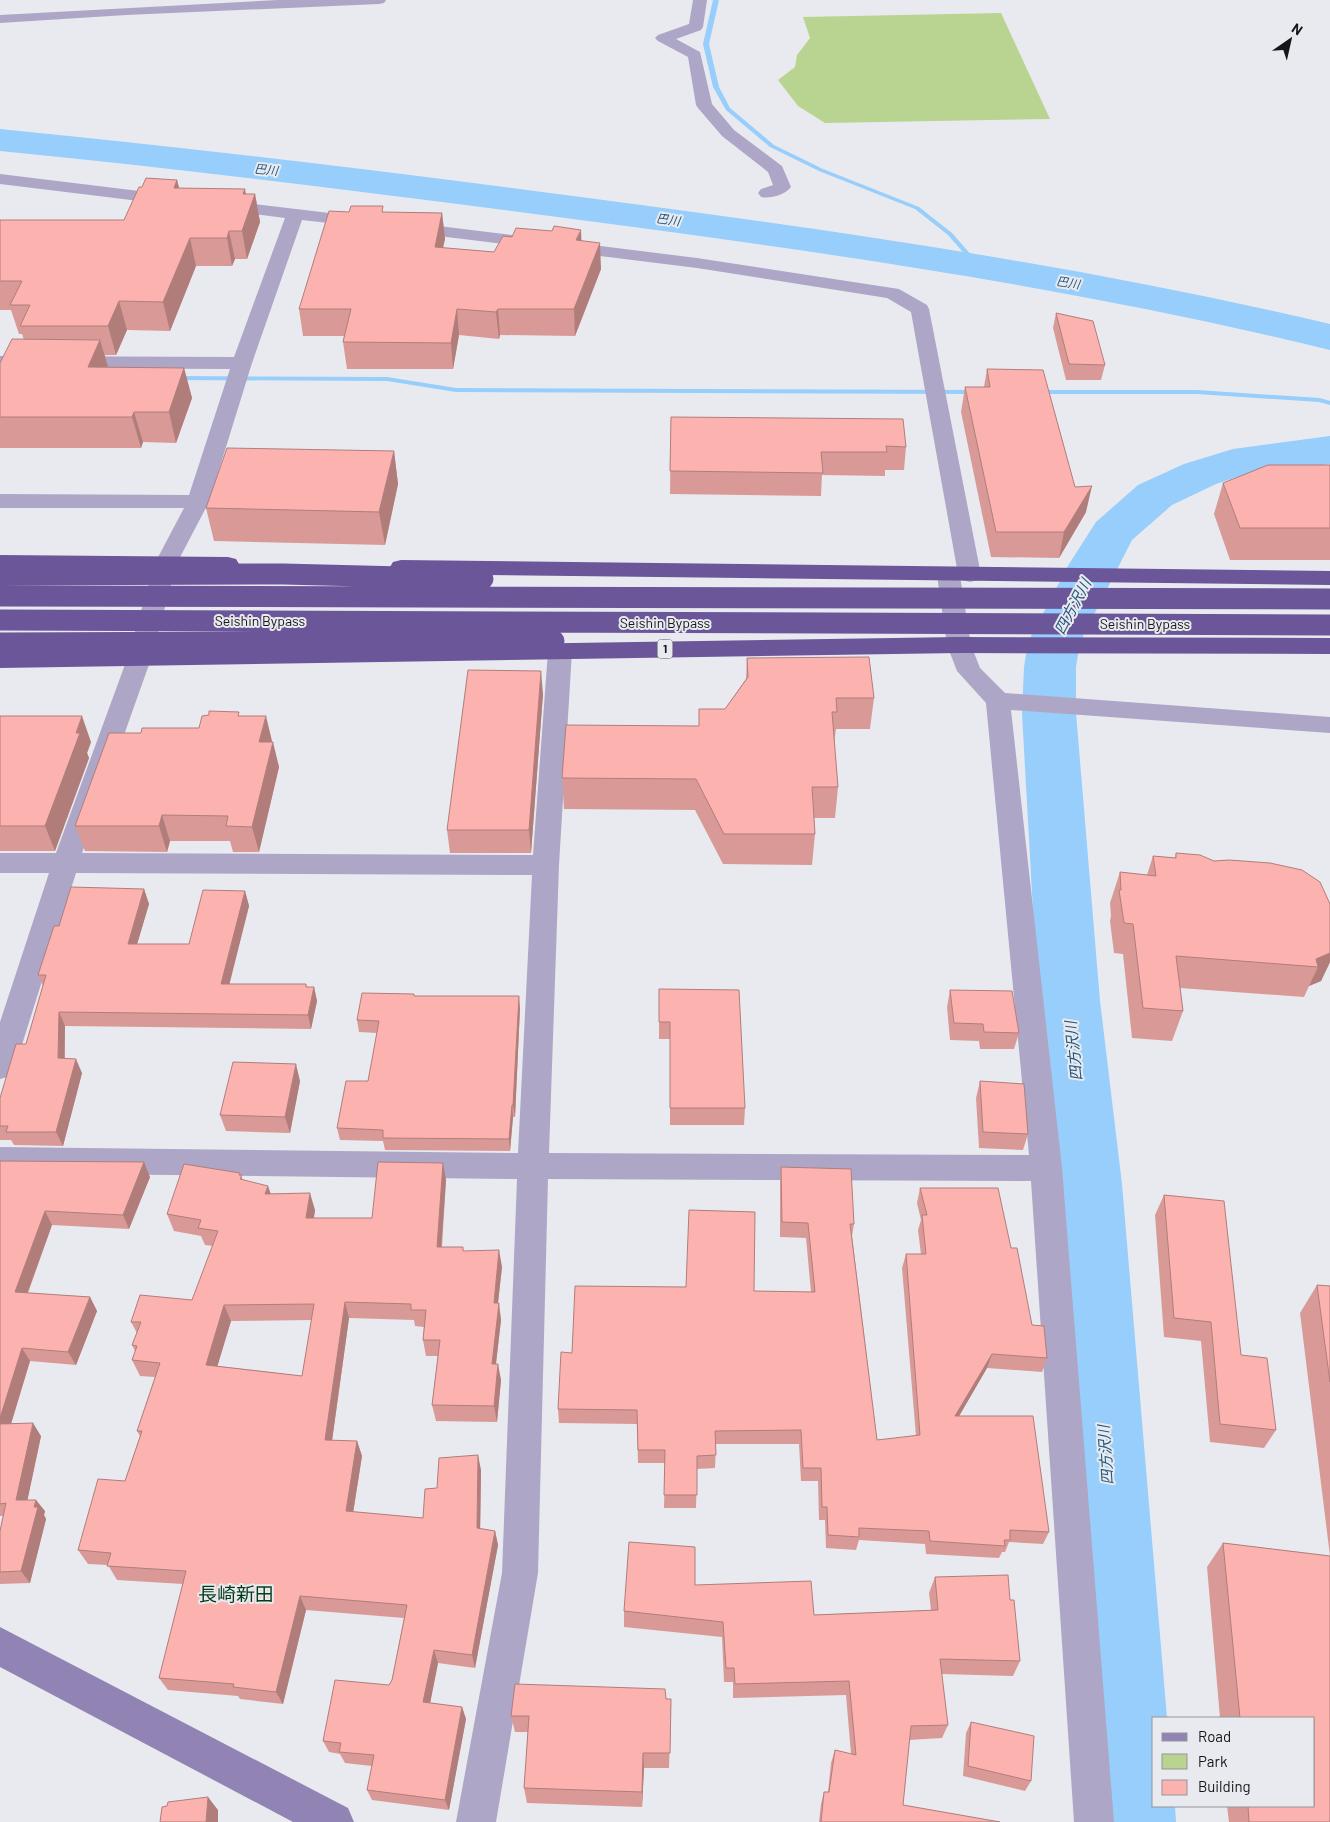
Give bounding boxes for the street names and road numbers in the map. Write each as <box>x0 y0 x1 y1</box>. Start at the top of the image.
street label: Seishin Bypass <box>215 612 306 629</box>
street label: Seishin Bypass <box>620 614 711 631</box>
street label: Seishin Bypass <box>1100 615 1191 632</box>
road number: 1 <box>658 640 672 659</box>

